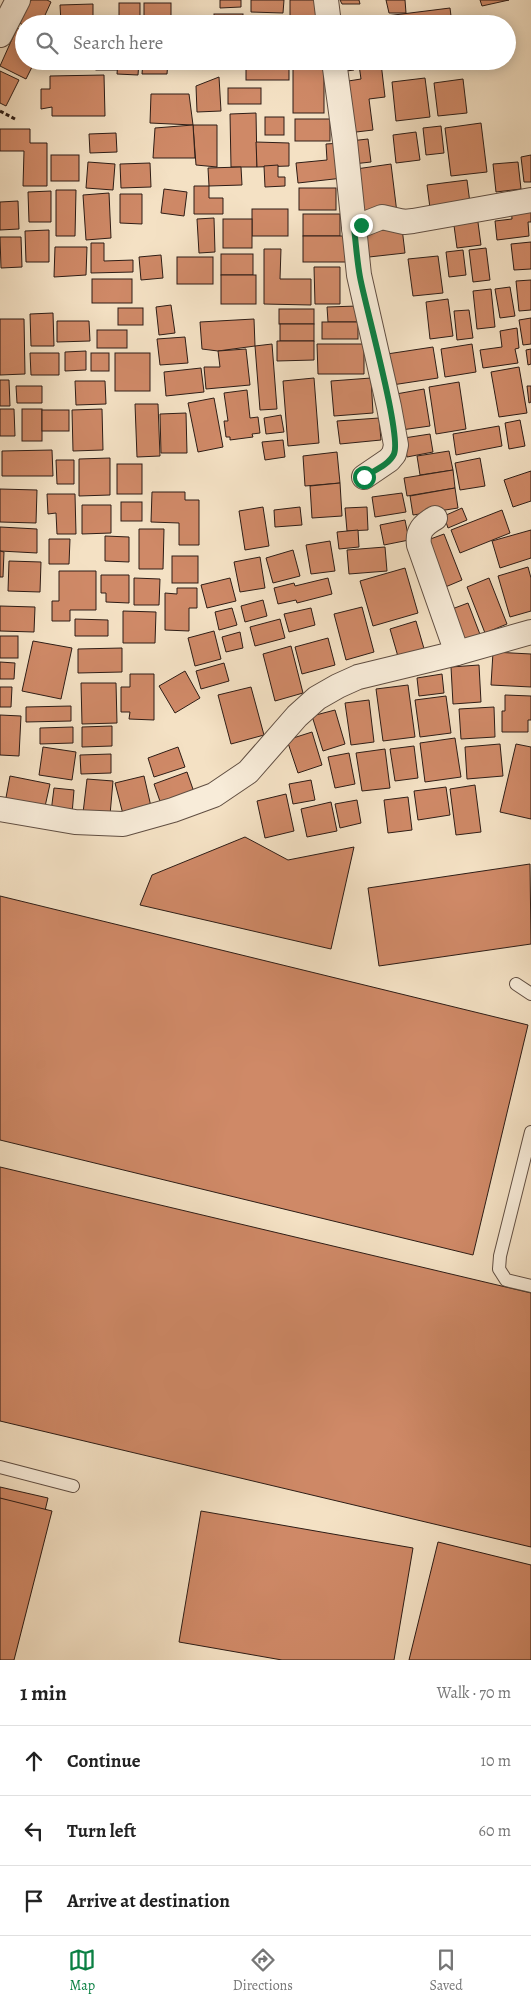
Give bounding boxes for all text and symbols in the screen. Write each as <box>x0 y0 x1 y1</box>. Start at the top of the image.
search box <box>15 15 516 70</box>
icon: search <box>33 29 61 57</box>
text: Search here <box>73 30 163 56</box>
route end <box>350 214 373 237</box>
route start <box>353 466 376 489</box>
text: 1 min <box>20 1679 67 1707</box>
text: Walk · 70 m <box>437 1682 511 1704</box>
icon: ahead <box>20 1747 48 1775</box>
text: Continue <box>67 1748 141 1774</box>
text: 10 m <box>481 1750 511 1772</box>
icon: left <box>20 1817 48 1845</box>
text: Turn left <box>67 1818 136 1844</box>
text: 60 m <box>479 1820 511 1842</box>
icon: arrive <box>20 1887 48 1915</box>
text: Arrive at destination <box>67 1888 230 1914</box>
tab: Map <box>68 1946 96 1995</box>
tab: Directions <box>233 1946 293 1995</box>
tab: Saved <box>430 1946 463 1995</box>

